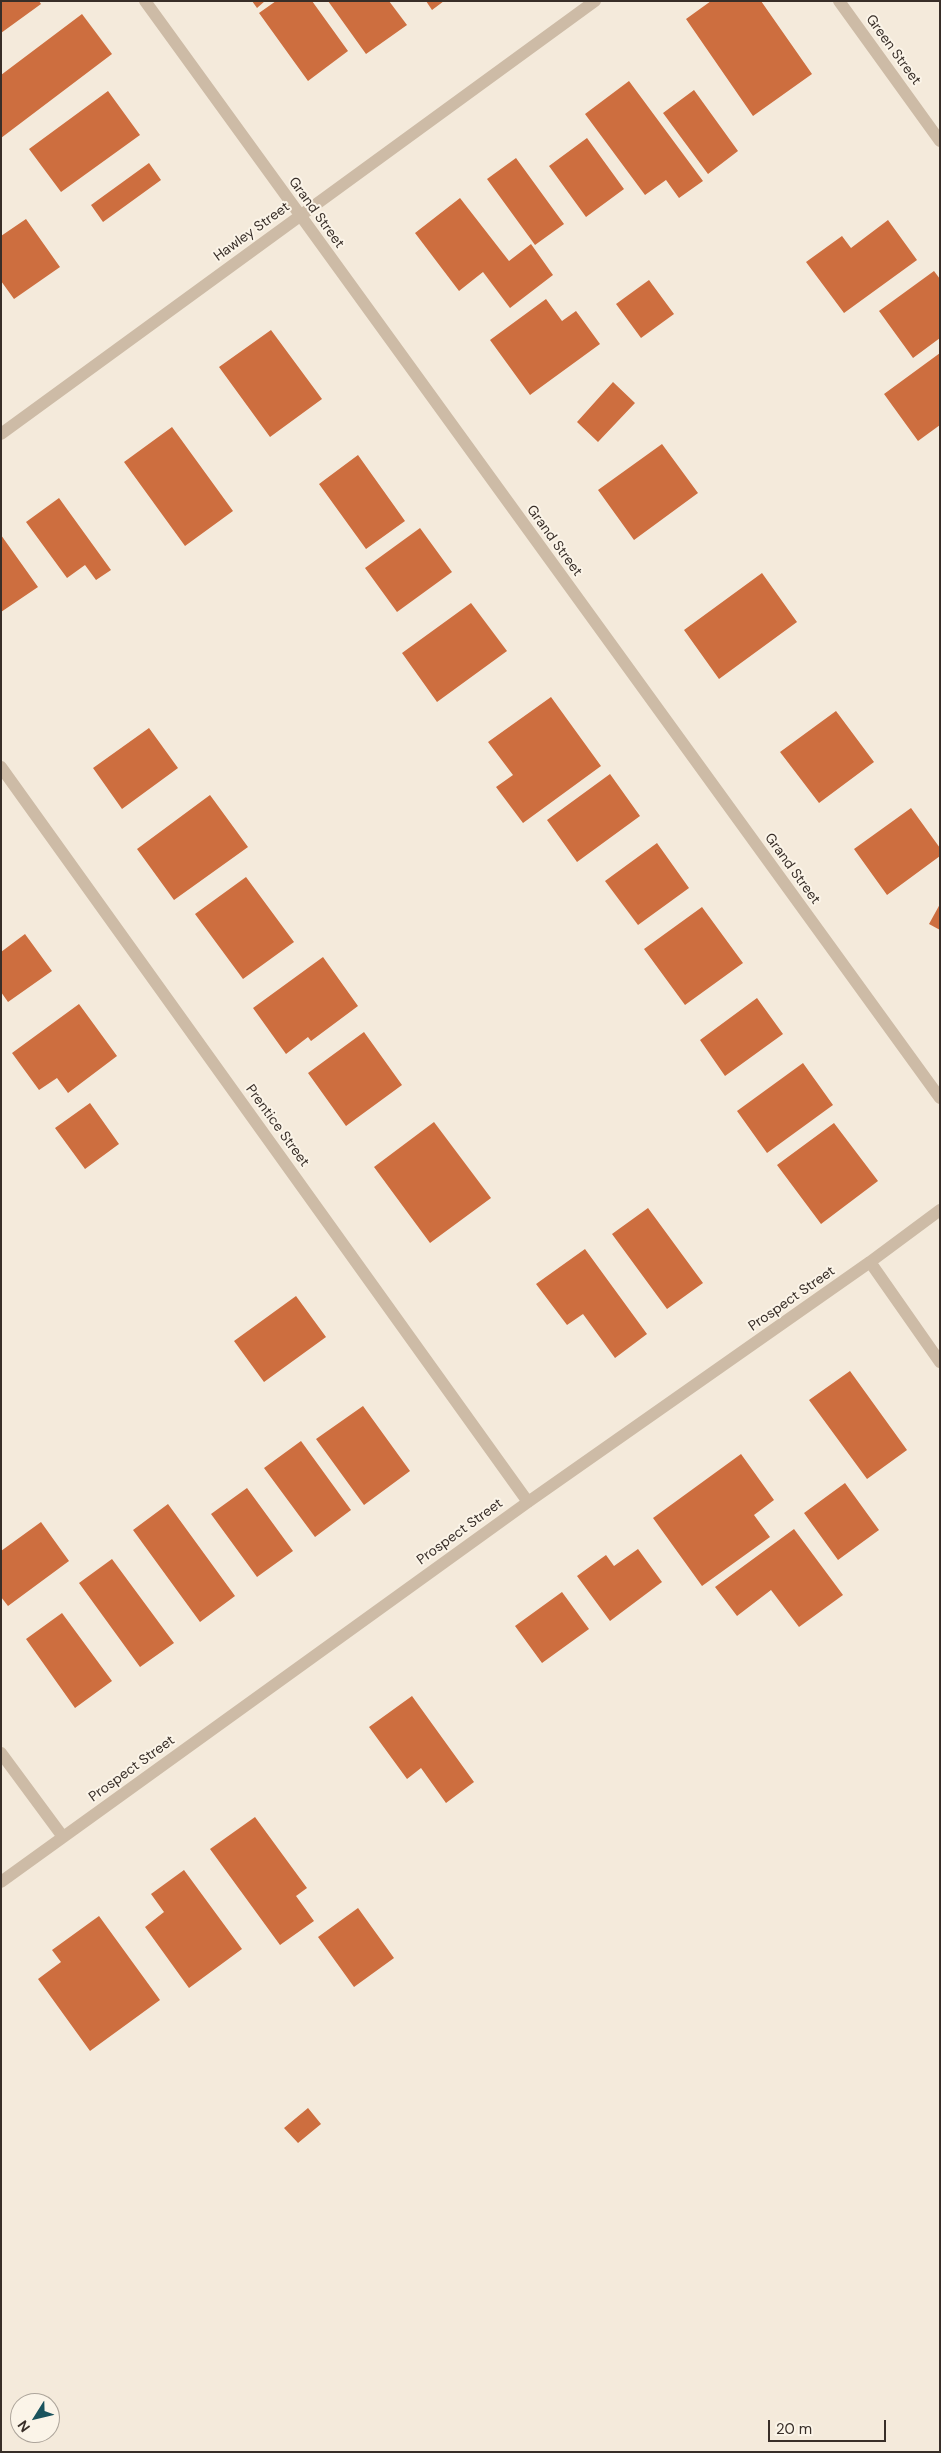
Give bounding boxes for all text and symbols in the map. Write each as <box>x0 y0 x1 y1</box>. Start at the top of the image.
street label: Green Street <box>862 12 924 88</box>
street label: Grand Street <box>285 174 347 252</box>
street label: Hawley Street <box>211 199 293 265</box>
street label: Grand Street <box>523 502 585 580</box>
street label: Grand Street <box>761 830 823 908</box>
street label: Prentice Street <box>242 1082 312 1170</box>
street label: Prospect Street <box>745 1263 839 1335</box>
street label: Prospect Street <box>414 1495 506 1569</box>
street label: Prospect Street <box>86 1732 178 1806</box>
north arrow <box>10 2393 60 2443</box>
scale bar <box>771 2410 888 2442</box>
text: N <box>13 2417 34 2436</box>
text: 20 m <box>776 2419 812 2439</box>

